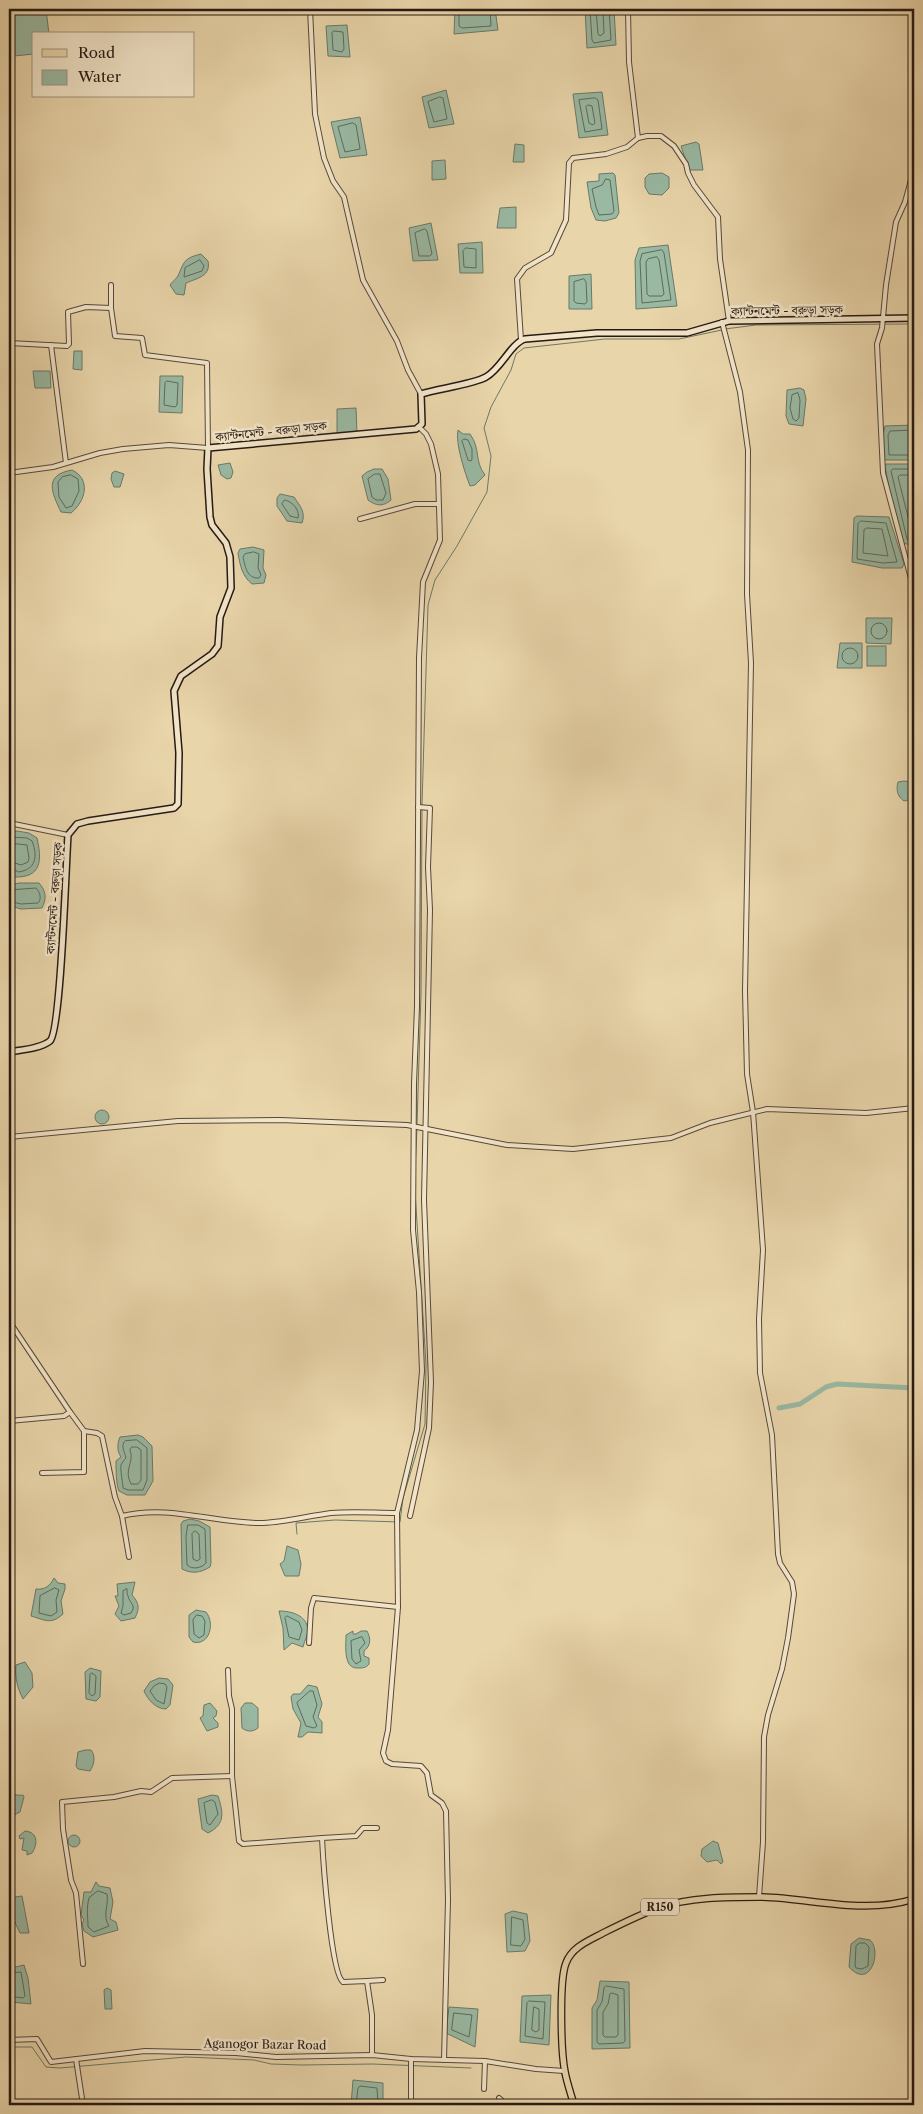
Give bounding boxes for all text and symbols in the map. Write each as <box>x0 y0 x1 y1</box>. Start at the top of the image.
legend <box>32 32 195 98</box>
text: Road <box>78 43 115 62</box>
text: Water <box>77 67 122 86</box>
street label: ক্যান্টনমেন্ট - বরুড়া সড়ক <box>730 302 844 318</box>
street label: ক্যান্টনমেন্ট - বরুড়া সড়ক <box>214 418 328 444</box>
street label: ক্যান্টনমেন্ট - বরুড়া সড়ক <box>43 841 65 955</box>
road number: R150 <box>641 1898 679 1915</box>
street label: Aganogor Bazar Road <box>202 2035 327 2053</box>

